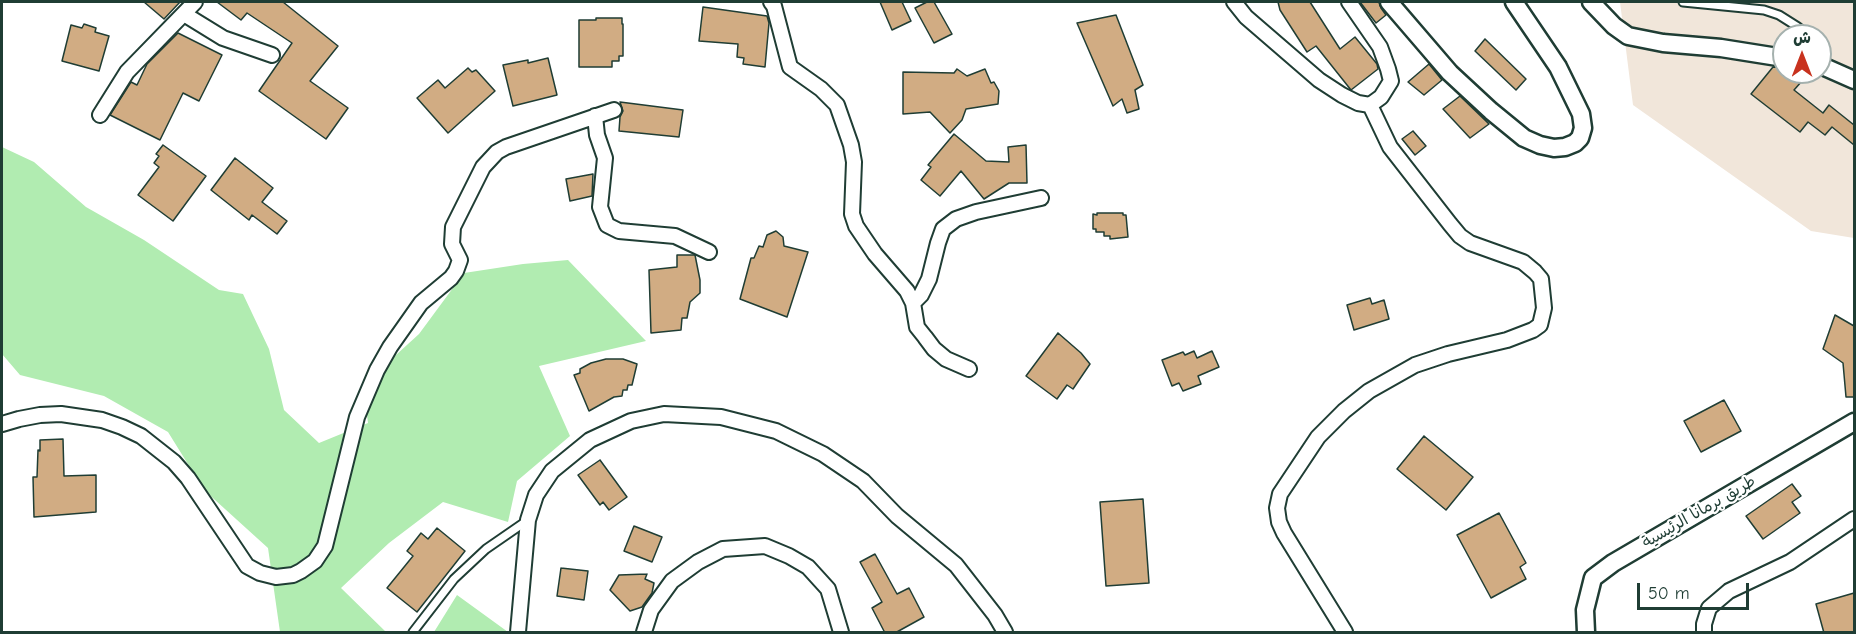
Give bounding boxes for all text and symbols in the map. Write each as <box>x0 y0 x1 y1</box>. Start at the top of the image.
north arrow <box>1772 24 1832 84</box>
text: ش <box>1793 29 1811 47</box>
street label: طريق برمانا الرئيسية <box>1639 472 1759 552</box>
scale bar <box>1640 571 1752 609</box>
text: 50 m <box>1648 583 1690 604</box>

